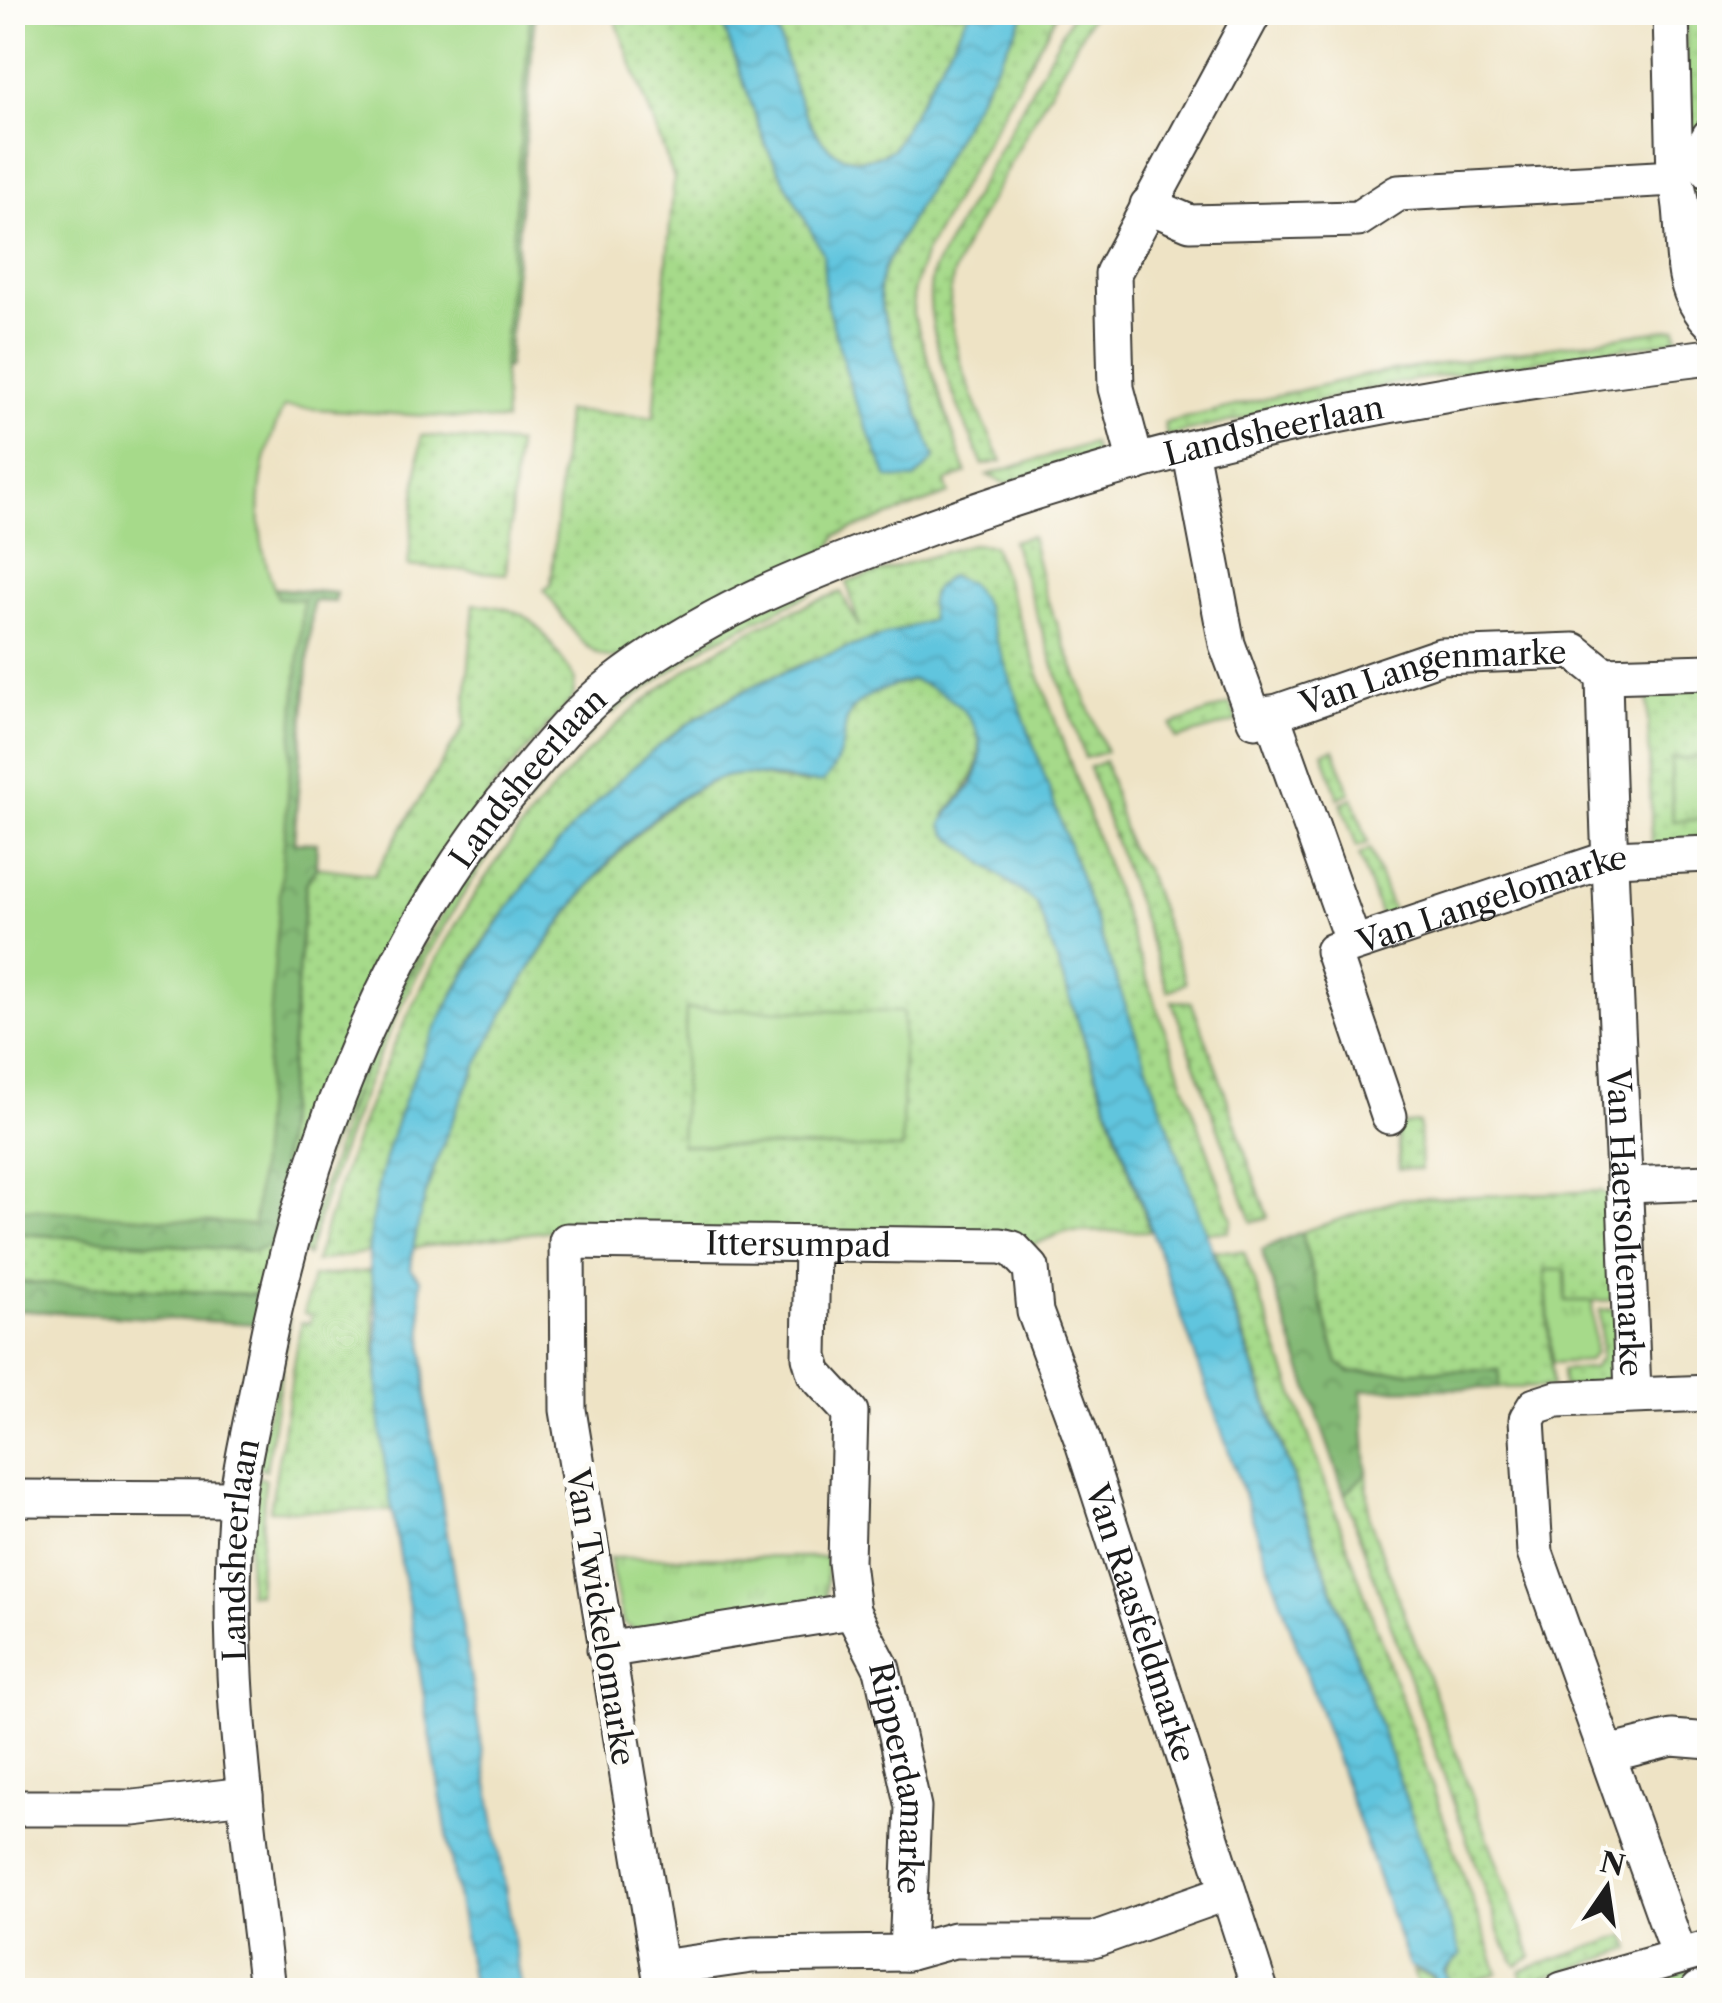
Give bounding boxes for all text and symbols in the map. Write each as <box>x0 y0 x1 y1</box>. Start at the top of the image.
street label: Landsheerlaan <box>1160 387 1387 474</box>
street label: Van Langenmarke <box>1294 632 1567 723</box>
street label: Landsheerlaan <box>441 679 614 875</box>
street label: Van Langelomarke <box>1351 838 1628 961</box>
street label: Van Haersoltemarke <box>1599 1066 1652 1377</box>
street label: Ittersumpad <box>705 1223 891 1264</box>
street label: Landsheerlaan <box>213 1435 267 1662</box>
street label: Van Twickelomarke <box>558 1465 644 1768</box>
street label: Van Raasfeldmarke <box>1078 1478 1205 1767</box>
street label: Ripperdamarke <box>861 1658 933 1895</box>
north arrow <box>1557 1838 1657 1938</box>
text: N <box>1597 1844 1628 1883</box>

